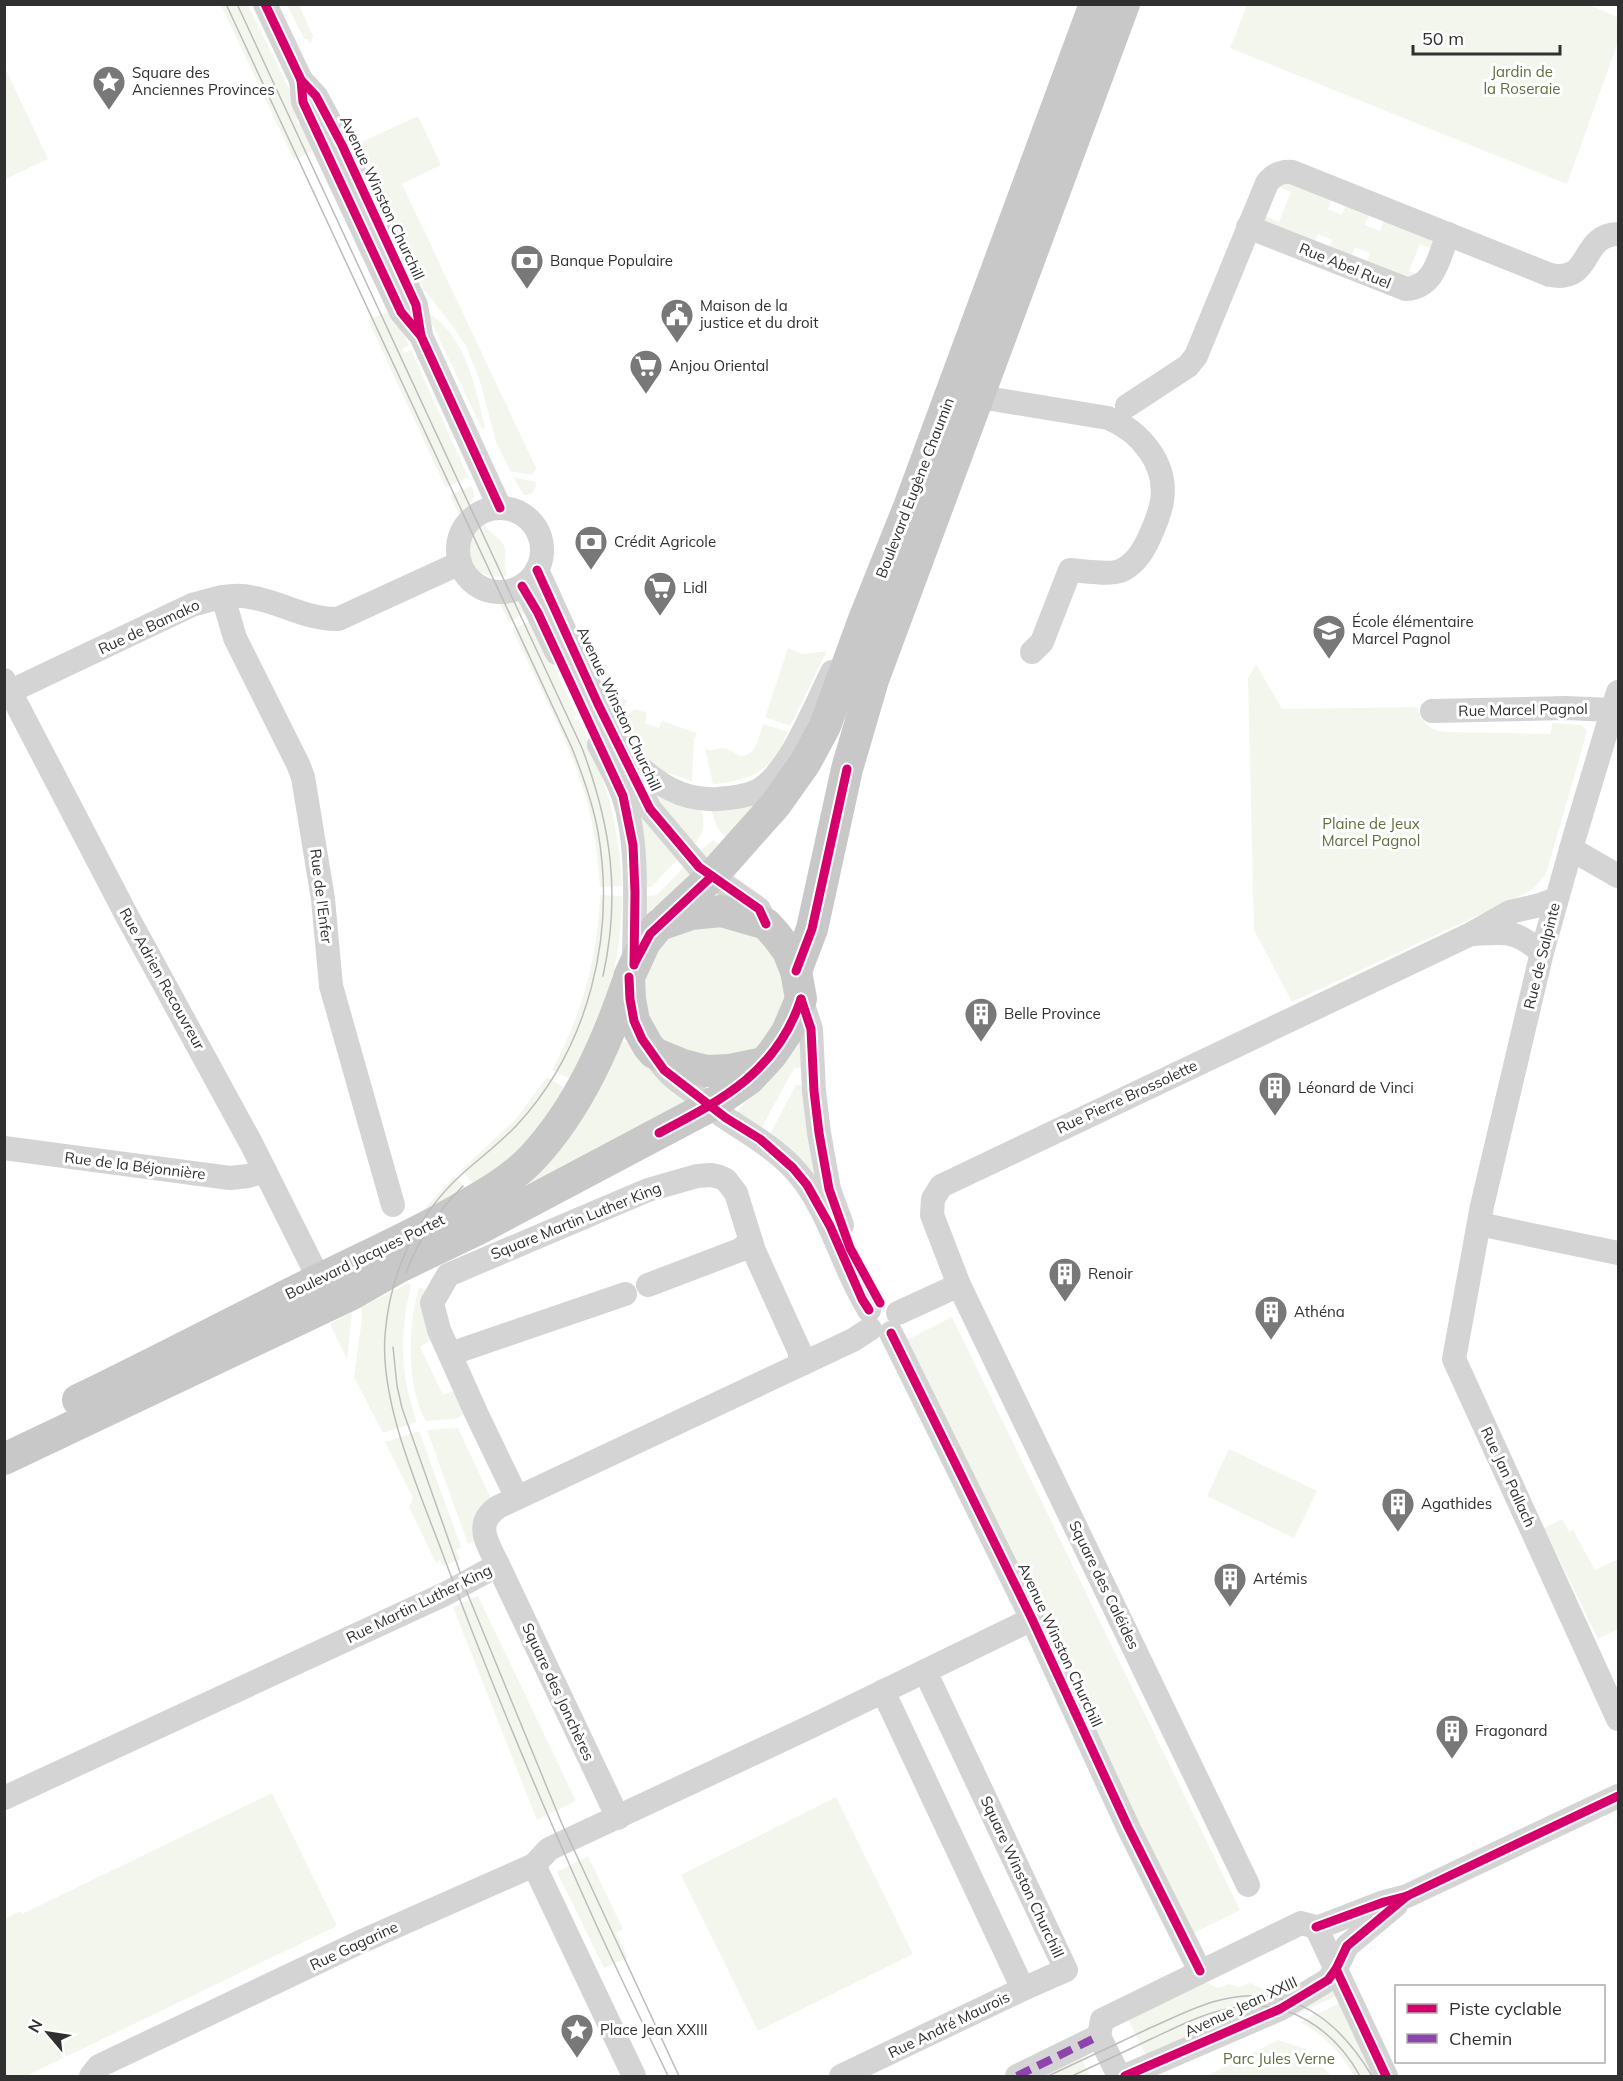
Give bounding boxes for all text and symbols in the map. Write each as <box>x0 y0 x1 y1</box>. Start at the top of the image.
scale bar <box>1413 18 1560 56</box>
text: 50 m <box>1422 27 1464 50</box>
park label: Jardin de la Roseraie <box>1484 62 1560 98</box>
place label: Square des Anciennes Provinces <box>132 63 275 99</box>
place icon: Square des Anciennes Provinces <box>91 64 127 111</box>
street label: Avenue Winston Churchill <box>336 113 429 283</box>
street label: Rue Abel Ruel <box>1296 238 1394 293</box>
bank icon: Banque Populaire <box>509 243 545 290</box>
place label: Banque Populaire <box>550 251 673 270</box>
place label: Maison de la justice et du droit <box>699 296 818 332</box>
public building icon: Maison de la justice et du droit <box>659 297 695 344</box>
supermarket icon: Anjou Oriental <box>628 348 664 395</box>
place label: Anjou Oriental <box>669 356 769 375</box>
street label: Boulevard Eugène Chaumin <box>871 395 958 581</box>
bank icon: Crédit Agricole <box>573 524 609 571</box>
place label: Crédit Agricole <box>614 532 716 551</box>
supermarket icon: Lidl <box>642 570 678 617</box>
place label: Lidl <box>683 578 707 597</box>
street label: Rue de Bamako <box>95 595 202 658</box>
place label: École élémentaire Marcel Pagnol <box>1352 612 1474 648</box>
school or university icon: École élémentaire Marcel Pagnol <box>1311 613 1347 660</box>
street label: Avenue Winston Churchill <box>573 624 666 794</box>
street label: Rue Marcel Pagnol <box>1458 699 1588 720</box>
park label: Plaine de Jeux Marcel Pagnol <box>1322 814 1420 850</box>
street label: Rue de l'Enfer <box>306 848 337 945</box>
street label: Rue de Salpinte <box>1519 901 1564 1011</box>
street label: Rue Adrien Recouvreur <box>115 904 210 1054</box>
building icon: Belle Province <box>963 996 999 1043</box>
place label: Belle Province <box>1004 1004 1101 1023</box>
street label: Rue Pierre Brossolette <box>1053 1056 1200 1138</box>
building icon: Léonard de Vinci <box>1257 1070 1293 1117</box>
place label: Léonard de Vinci <box>1298 1078 1414 1097</box>
street label: Rue de la Béjonnière <box>63 1147 207 1184</box>
street label: Square Martin Luther King <box>488 1178 664 1263</box>
street label: Boulevard Jacques Portet <box>282 1210 448 1303</box>
building icon: Renoir <box>1047 1256 1083 1303</box>
place label: Renoir <box>1088 1264 1133 1283</box>
building icon: Athéna <box>1253 1294 1289 1341</box>
place label: Athéna <box>1294 1302 1345 1321</box>
street label: Rue Jan Pallach <box>1477 1424 1540 1530</box>
building icon: Agathides <box>1380 1486 1416 1533</box>
place label: Agathides <box>1421 1494 1492 1513</box>
street label: Square des Caléides <box>1065 1517 1144 1652</box>
street label: Rue Martin Luther King <box>343 1560 495 1647</box>
street label: Avenue Winston Churchill <box>1014 1560 1107 1730</box>
building icon: Artémis <box>1212 1561 1248 1608</box>
place label: Artémis <box>1253 1569 1307 1588</box>
street label: Square des Jonchères <box>518 1620 599 1764</box>
building icon: Fragonard <box>1434 1713 1470 1760</box>
place label: Fragonard <box>1475 1721 1547 1740</box>
street label: Square Winston Churchill <box>977 1793 1068 1961</box>
street label: Rue Gagarine <box>307 1917 401 1974</box>
street label: Avenue Jean XXIII <box>1181 1972 1300 2041</box>
legend <box>1395 1985 1605 2063</box>
street label: Rue André Maurois <box>885 1987 1013 2062</box>
text: Piste cyclable <box>1449 1997 1562 2020</box>
north arrow <box>18 2003 78 2063</box>
place icon: Place Jean XXIII <box>559 2012 595 2059</box>
text: N <box>23 2016 47 2036</box>
place label: Place Jean XXIII <box>600 2020 708 2039</box>
text: Chemin <box>1449 2027 1512 2050</box>
park label: Parc Jules Verne <box>1223 2049 1335 2068</box>

